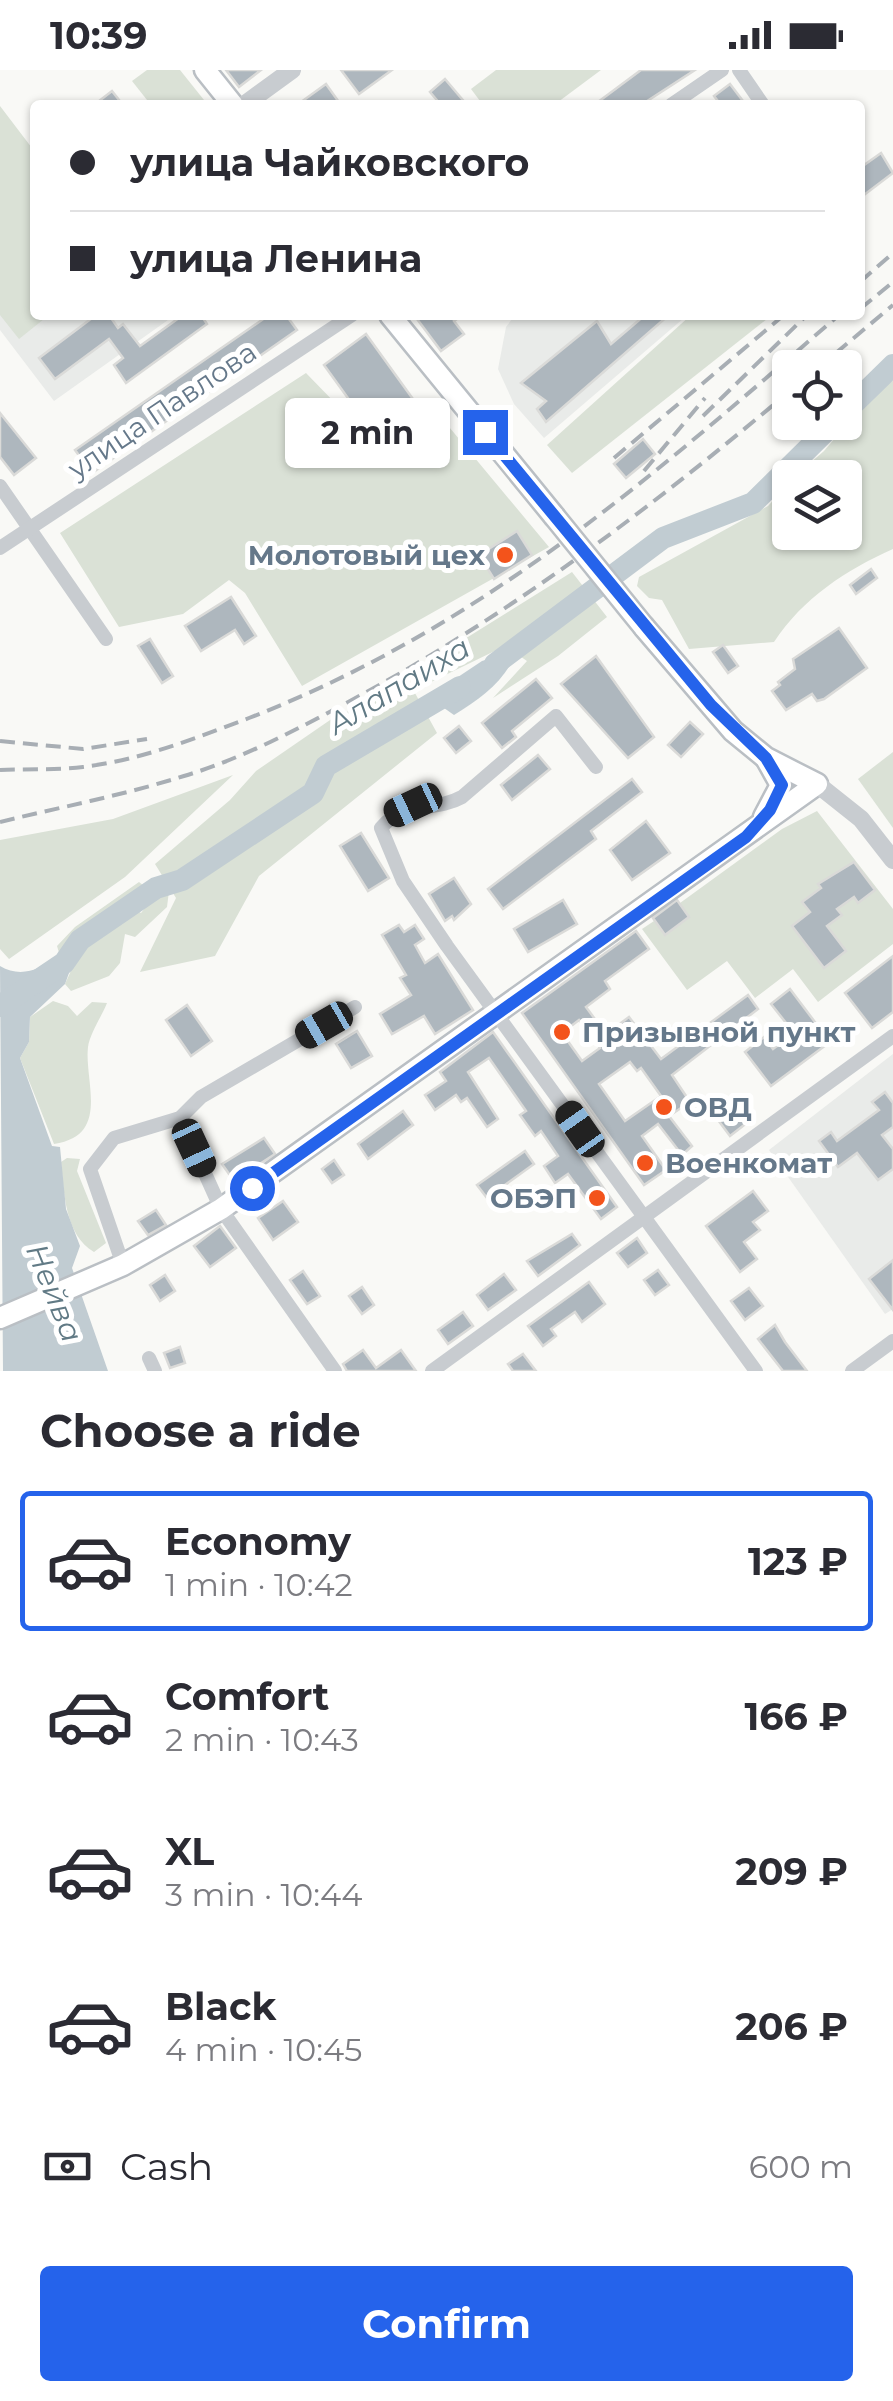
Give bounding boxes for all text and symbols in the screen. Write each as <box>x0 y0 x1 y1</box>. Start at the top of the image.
text: 10:39 <box>50 12 147 59</box>
text: улица Чайковского <box>130 139 529 186</box>
text: улица Ленина <box>130 235 422 282</box>
street label: улица Павлова <box>60 334 263 486</box>
map controls <box>772 350 862 550</box>
button: locate <box>772 350 862 440</box>
callout: 2 min <box>285 397 450 467</box>
route end <box>463 410 508 455</box>
text: 2 min <box>321 413 414 452</box>
button: layers <box>772 460 862 550</box>
place label: Молотовый цех <box>248 538 485 572</box>
marker: Молотовый цех <box>494 544 516 566</box>
water label: Алапаиха <box>319 629 477 744</box>
car <box>379 779 447 831</box>
car <box>291 997 357 1053</box>
place label: Призывной пункт <box>582 1015 855 1049</box>
marker: Призывной пункт <box>551 1021 573 1043</box>
place label: ОВД <box>684 1090 752 1124</box>
car <box>551 1096 609 1162</box>
marker: ОВД <box>653 1096 675 1118</box>
car <box>168 1114 220 1182</box>
place label: Военкомат <box>665 1146 832 1180</box>
marker: Военкомат <box>634 1152 656 1174</box>
route start <box>230 1166 275 1211</box>
place label: ОБЭП <box>490 1181 577 1215</box>
marker: ОБЭП <box>586 1187 608 1209</box>
water label: Нейва <box>18 1238 91 1347</box>
text: Choose a ride <box>40 1403 361 1458</box>
icon: car <box>45 1516 135 1606</box>
text: Economy <box>165 1518 351 1565</box>
text: 123 ₽ <box>748 1538 848 1585</box>
text: 1 min · 10:42 <box>165 1565 353 1604</box>
icon: car <box>45 1671 135 1761</box>
text: Comfort <box>165 1673 329 1720</box>
text: 166 ₽ <box>744 1693 848 1740</box>
text: 2 min · 10:43 <box>165 1720 359 1759</box>
icon: car <box>45 1826 135 1916</box>
text: XL <box>165 1828 214 1875</box>
text: 209 ₽ <box>735 1848 848 1895</box>
text: 3 min · 10:44 <box>165 1875 362 1914</box>
icon: car <box>45 1981 135 2071</box>
text: Black <box>165 1983 276 2030</box>
text: 206 ₽ <box>735 2003 848 2050</box>
text: 4 min · 10:45 <box>165 2030 362 2069</box>
icon: cash <box>40 2139 95 2194</box>
text: Cash <box>120 2143 213 2190</box>
text: 600 m <box>749 2147 853 2186</box>
button: Confirm <box>40 2266 853 2381</box>

